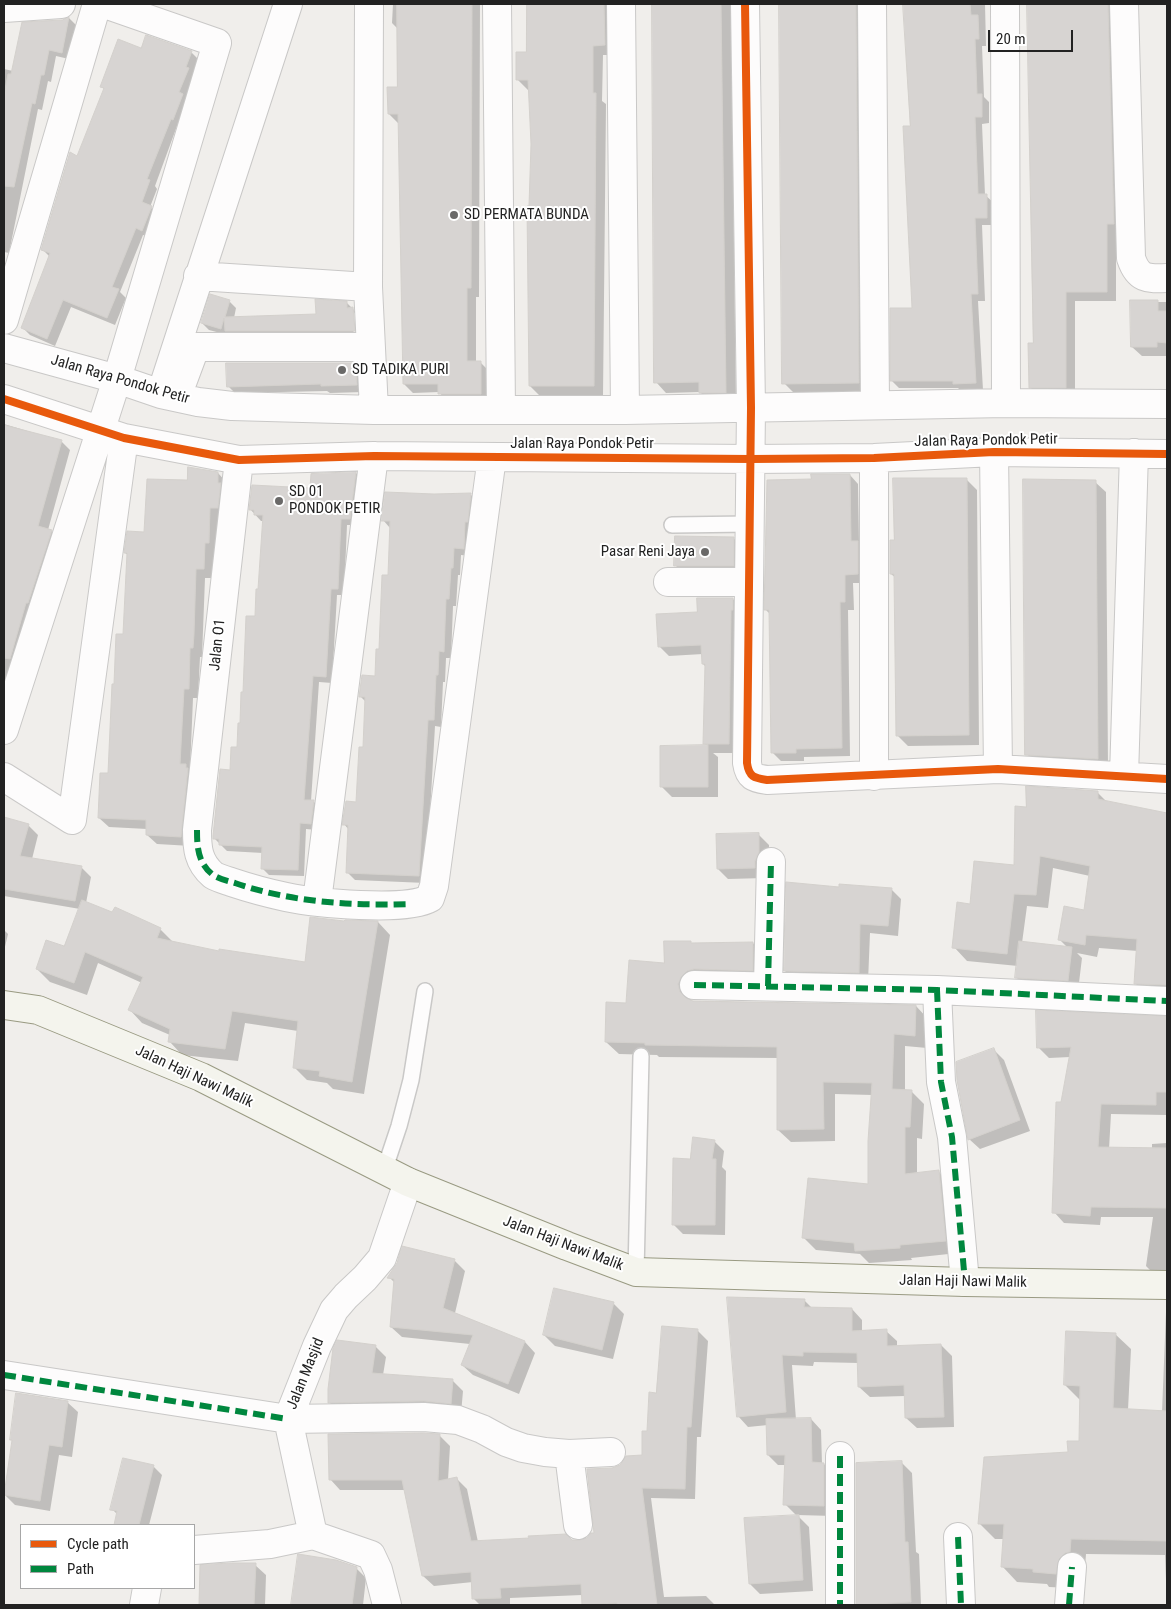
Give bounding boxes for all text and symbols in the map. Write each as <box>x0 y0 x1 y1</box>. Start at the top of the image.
scale bar <box>991 20 1076 52</box>
text: 20 m <box>996 30 1026 48</box>
place label: SD PERMATA BUNDA <box>464 206 589 224</box>
marker: SD PERMATA BUNDA <box>448 209 460 221</box>
street label: Jalan Raya Pondok Petir <box>49 352 191 408</box>
place label: SD TADIKA PURI <box>352 361 449 379</box>
marker: SD TADIKA PURI <box>336 364 348 376</box>
street label: Jalan Raya Pondok Petir <box>914 431 1058 451</box>
street label: Jalan Raya Pondok Petir <box>510 435 654 453</box>
place label: SD 01 PONDOK PETIR <box>289 483 380 518</box>
marker: SD 01 PONDOK PETIR <box>273 495 285 507</box>
place label: Pasar Reni Jaya <box>601 543 695 561</box>
marker: Pasar Reni Jaya <box>699 546 711 558</box>
street label: Jalan O1 <box>206 618 230 672</box>
street label: Jalan Haji Nawi Malik <box>132 1042 256 1112</box>
street label: Jalan Haji Nawi Malik <box>500 1213 626 1275</box>
street label: Jalan Haji Nawi Malik <box>899 1272 1027 1292</box>
street label: Jalan Masjid <box>284 1336 328 1412</box>
legend <box>20 1524 195 1589</box>
text: Cycle path <box>67 1535 129 1553</box>
text: Path <box>67 1560 94 1578</box>

